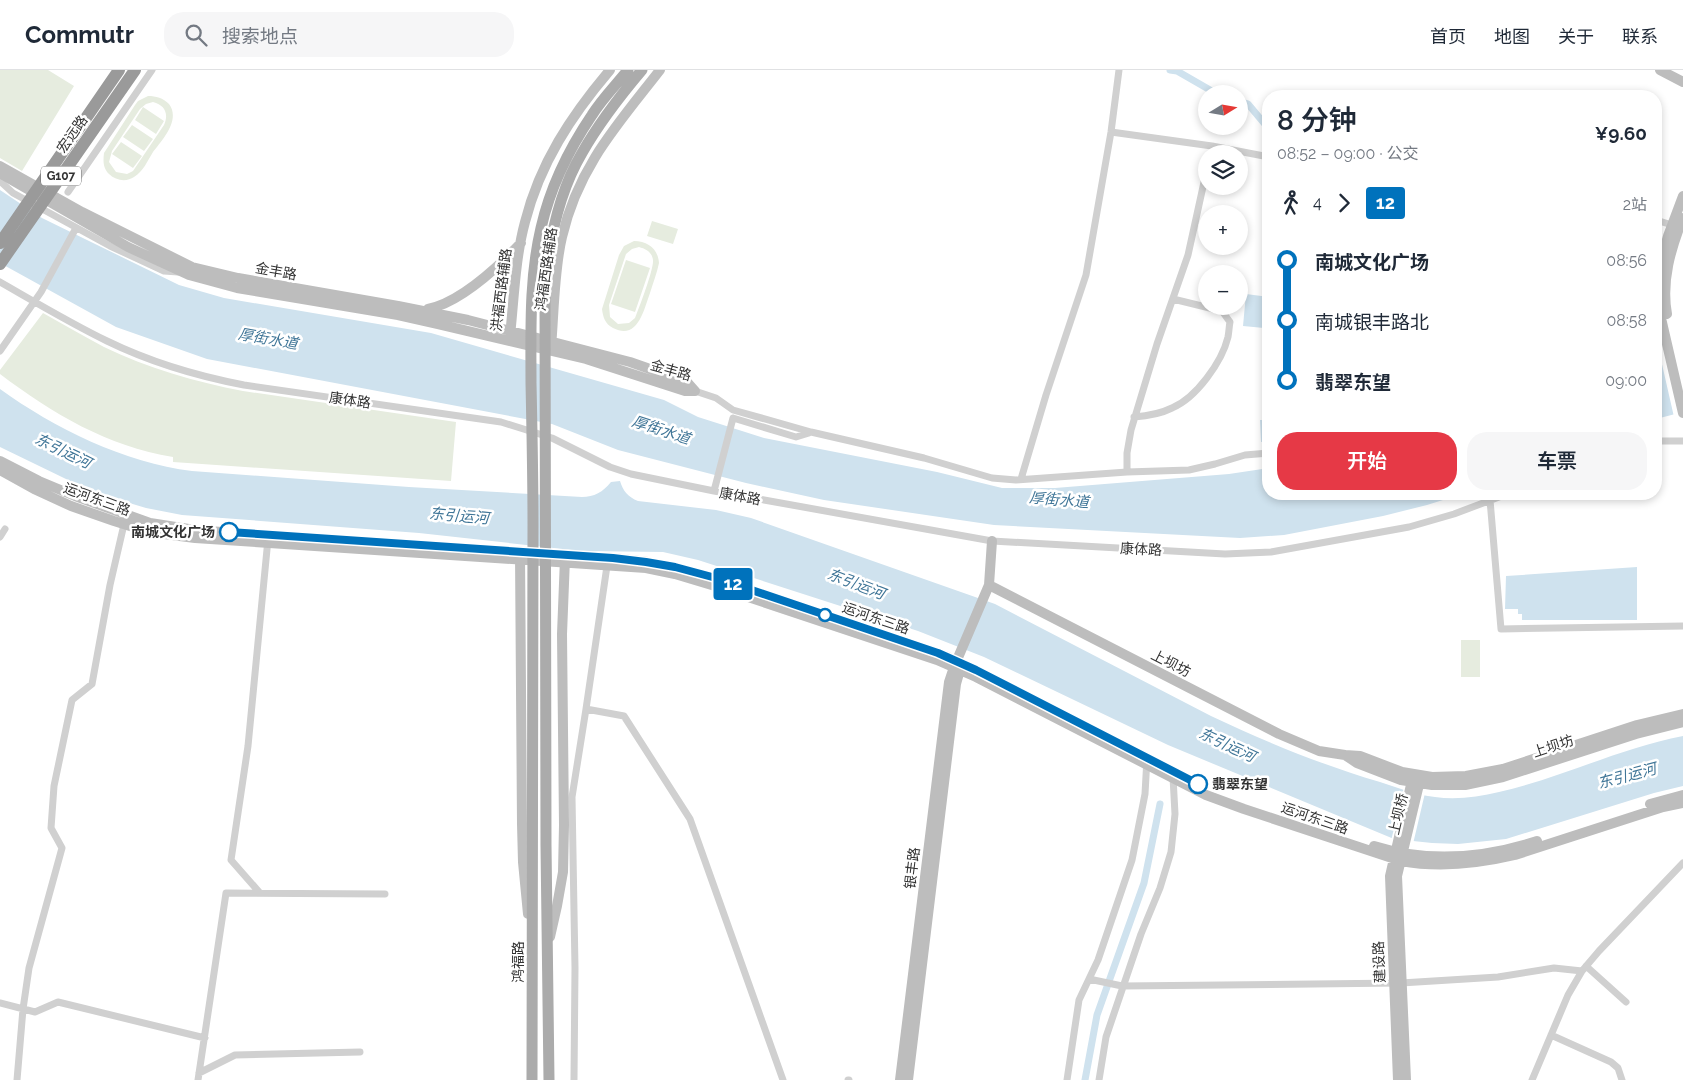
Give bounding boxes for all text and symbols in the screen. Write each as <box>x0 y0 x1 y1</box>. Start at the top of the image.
search box <box>164 12 514 57</box>
text: Commutr <box>25 20 134 49</box>
icon: search <box>182 21 210 49</box>
text: 搜索地点 <box>222 25 298 47</box>
text: 首页 <box>1430 26 1466 47</box>
text: 地图 <box>1494 26 1530 47</box>
text: 关于 <box>1558 26 1594 47</box>
text: 联系 <box>1622 26 1658 47</box>
north arrow <box>1198 85 1248 135</box>
map controls <box>1198 85 1248 315</box>
text: 8 分钟 <box>1277 104 1357 137</box>
street label: 宏远路 <box>53 112 91 156</box>
text: ¥9.60 <box>1595 122 1647 144</box>
text: 08:52 – 09:00 · 公交 <box>1277 144 1419 163</box>
button: layers <box>1198 145 1248 195</box>
road number: G107 <box>41 166 81 185</box>
icon: walk <box>1277 189 1305 217</box>
icon: forward <box>1330 189 1358 217</box>
text: 12 <box>1376 192 1395 213</box>
text: 4 <box>1313 193 1322 212</box>
text: 2站 <box>1623 195 1647 214</box>
button: + <box>1198 205 1248 255</box>
street label: 鸿福西路辅路 <box>532 226 560 312</box>
street label: 洪福西路辅路 <box>488 247 514 333</box>
text: 南城文化广场 <box>1315 251 1429 273</box>
text: 08:56 <box>1606 251 1647 270</box>
street label: 金丰路 <box>254 259 298 283</box>
button: − <box>1198 265 1248 315</box>
text: 南城银丰路北 <box>1315 311 1429 333</box>
text: 08:58 <box>1607 311 1647 330</box>
water label: 厚街水道 <box>237 325 301 353</box>
street label: 金丰路 <box>649 357 693 383</box>
text: 翡翠东望 <box>1315 371 1391 393</box>
text: 09:00 <box>1605 371 1647 390</box>
street label: 康体路 <box>328 389 372 411</box>
water label: 厚街水道 <box>630 412 694 448</box>
water label: 东引运河 <box>32 430 97 474</box>
button: 开始 <box>1277 432 1457 490</box>
button: 车票 <box>1467 432 1647 490</box>
street label: 运河东三路 <box>61 480 133 518</box>
street label: 康体路 <box>718 484 762 508</box>
water label: 厚街水道 <box>1028 488 1092 512</box>
water label: 东引运河 <box>428 504 493 528</box>
marker: 南城文化广场 <box>219 522 239 542</box>
place label: 南城文化广场 <box>131 524 215 540</box>
street label: 康体路 <box>1120 540 1162 558</box>
water label: 东引运河 <box>825 565 890 604</box>
line badge: 12 <box>710 568 756 600</box>
text: 12 <box>723 573 743 594</box>
street label: 运河东三路 <box>840 599 912 637</box>
unlabelled marker <box>818 608 832 622</box>
street label: 上坝坊 <box>1149 646 1193 680</box>
water label: 东引运河 <box>1196 724 1261 767</box>
street label: 上坝坊 <box>1531 732 1575 760</box>
water label: 东引运河 <box>1596 759 1661 792</box>
marker: 翡翠东望 <box>1188 774 1208 794</box>
place label: 翡翠东望 <box>1212 776 1268 792</box>
street label: 上坝桥 <box>1385 792 1411 836</box>
street label: 运河东三路 <box>1279 799 1351 837</box>
street label: 银丰路 <box>902 846 922 890</box>
street label: 鸿福路 <box>510 941 526 983</box>
street label: 建设路 <box>1370 941 1388 983</box>

